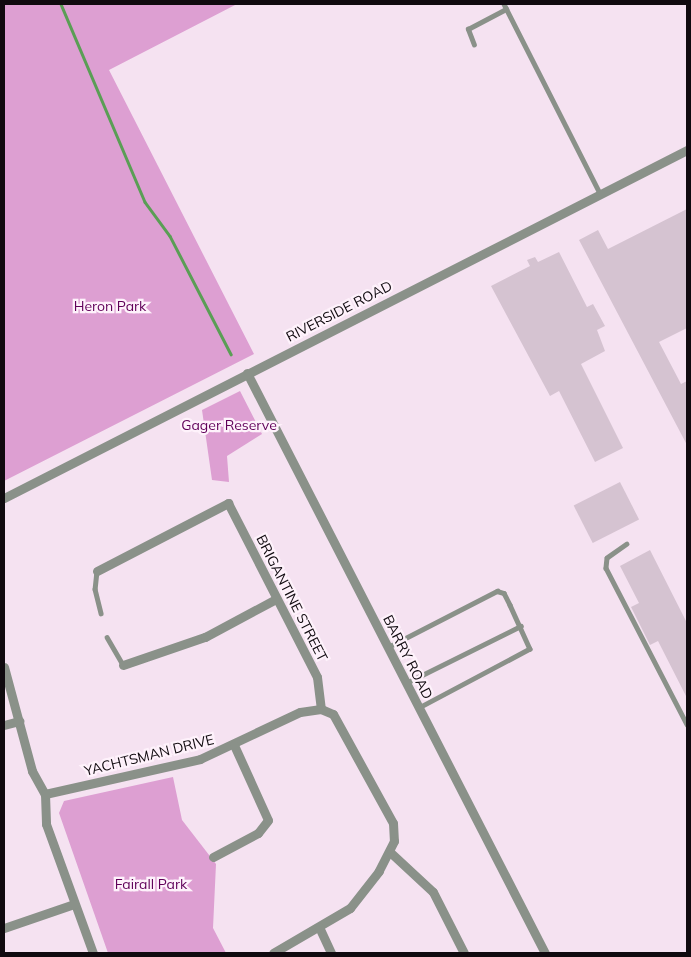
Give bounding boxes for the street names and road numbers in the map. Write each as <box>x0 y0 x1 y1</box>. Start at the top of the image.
street label: RIVERSIDE ROAD <box>283 277 395 345</box>
street label: BRIGANTINE STREET <box>253 532 331 664</box>
street label: BARRY ROAD <box>380 612 436 702</box>
street label: YACHTSMAN DRIVE <box>82 731 216 779</box>

